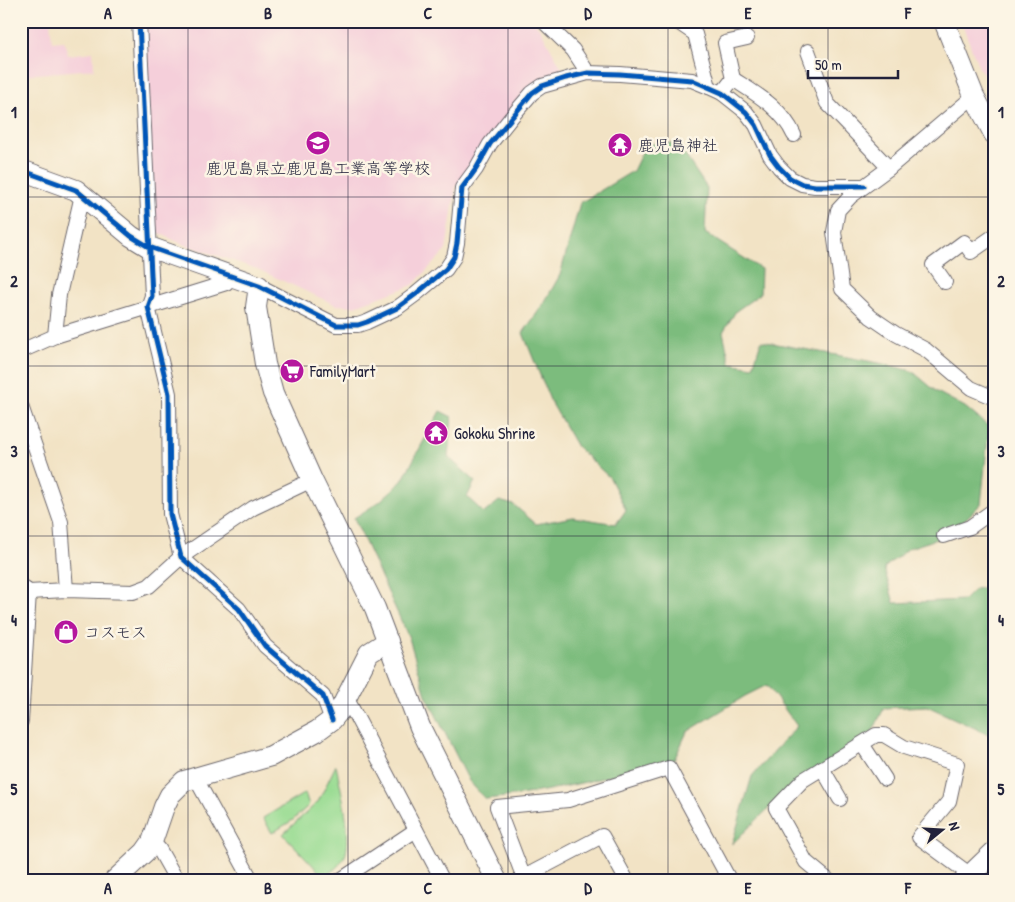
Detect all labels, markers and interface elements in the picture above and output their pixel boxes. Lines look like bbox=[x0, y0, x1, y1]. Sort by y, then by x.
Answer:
text: A bbox=[104, 2, 112, 24]
text: B bbox=[264, 2, 272, 24]
text: C bbox=[424, 2, 433, 24]
text: D bbox=[584, 2, 592, 24]
text: E bbox=[744, 2, 752, 24]
text: F bbox=[904, 2, 912, 24]
scale bar bbox=[808, 48, 898, 80]
text: 50 m bbox=[815, 54, 842, 75]
text: 1 bbox=[11, 101, 17, 123]
text: 1 bbox=[998, 101, 1004, 123]
school or university icon: 鹿児島県立鹿児島工業高等学校 bbox=[305, 130, 331, 156]
temple icon: 鹿児島神社 bbox=[607, 132, 633, 158]
place label: 鹿児島神社 bbox=[638, 134, 718, 156]
place label: 鹿児島県立鹿児島工業高等学校 bbox=[206, 157, 430, 179]
text: 2 bbox=[10, 270, 18, 292]
text: 2 bbox=[997, 270, 1005, 292]
supermarket icon: FamilyMart bbox=[279, 358, 305, 384]
place label: FamilyMart bbox=[309, 360, 376, 382]
temple icon: Gokoku Shrine bbox=[423, 420, 449, 446]
place label: Gokoku Shrine bbox=[454, 422, 536, 444]
text: 3 bbox=[10, 440, 18, 462]
text: 3 bbox=[997, 440, 1005, 462]
text: 4 bbox=[11, 609, 17, 631]
text: 4 bbox=[998, 609, 1004, 631]
shop icon: コスモス bbox=[53, 619, 79, 645]
place label: コスモス bbox=[84, 621, 147, 643]
text: 5 bbox=[11, 778, 18, 800]
text: 5 bbox=[998, 778, 1005, 800]
north arrow bbox=[918, 804, 968, 854]
text: N bbox=[945, 819, 965, 833]
text: A bbox=[104, 877, 112, 899]
text: B bbox=[264, 877, 272, 899]
text: C bbox=[424, 877, 433, 899]
text: D bbox=[584, 877, 592, 899]
text: E bbox=[744, 877, 752, 899]
text: F bbox=[904, 877, 912, 899]

